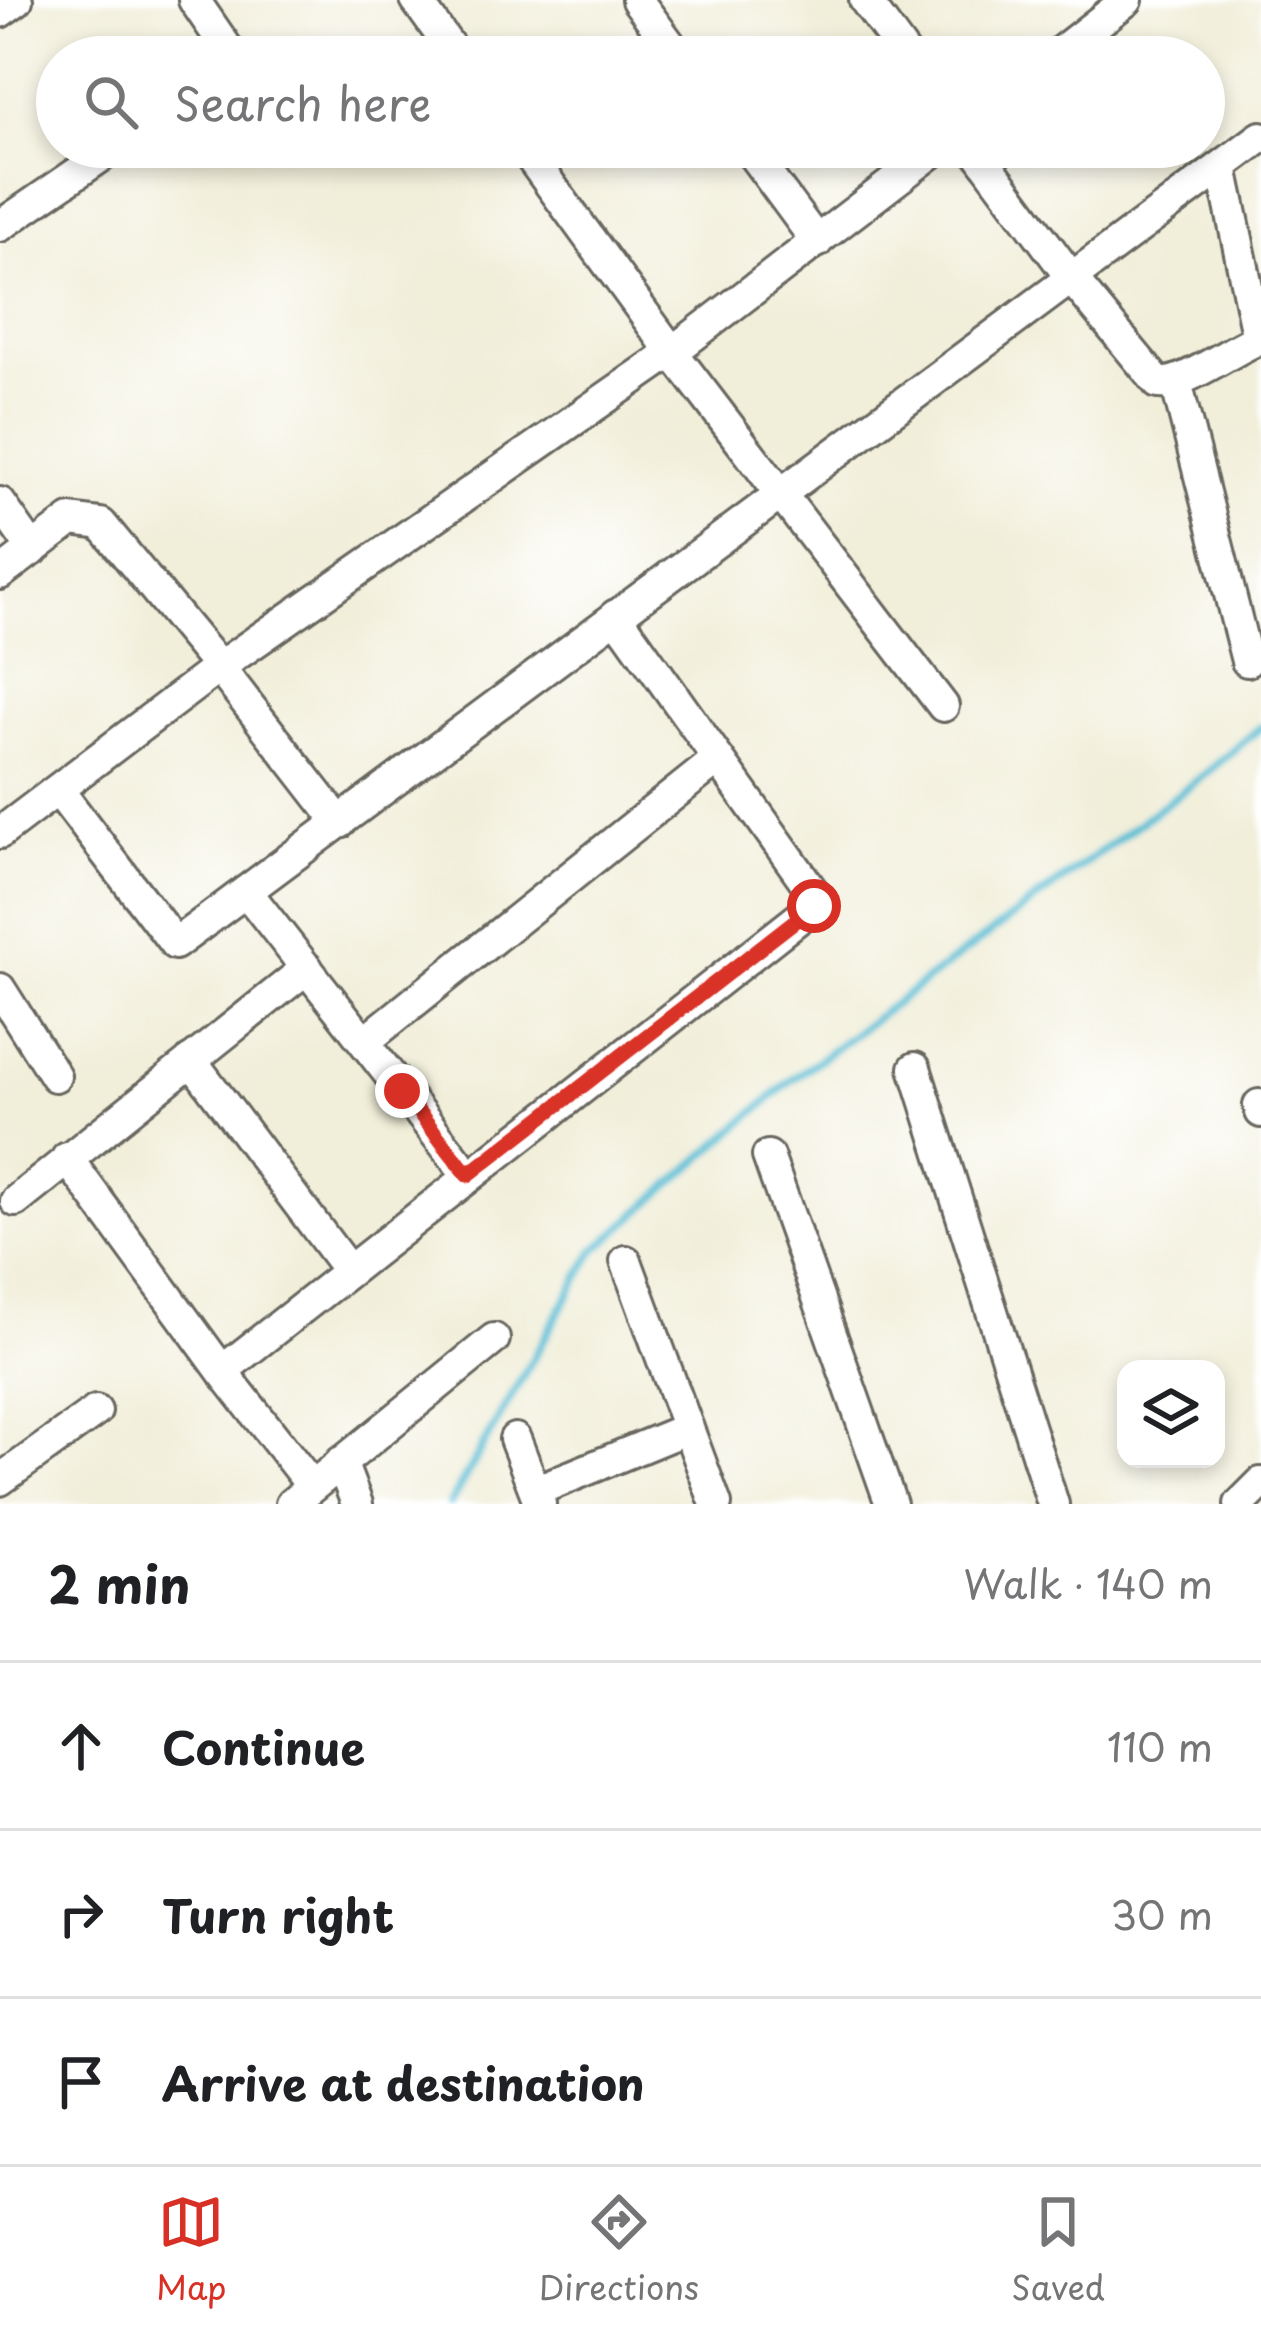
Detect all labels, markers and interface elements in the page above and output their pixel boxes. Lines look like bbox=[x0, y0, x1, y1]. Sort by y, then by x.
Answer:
search box bbox=[36, 36, 1225, 168]
text: Search here bbox=[174, 68, 431, 136]
icon: search bbox=[78, 69, 144, 135]
route start bbox=[787, 879, 841, 933]
route end bbox=[375, 1064, 429, 1118]
map controls bbox=[1117, 1360, 1225, 1468]
button: layers bbox=[1117, 1360, 1225, 1468]
text: 2 min bbox=[48, 1544, 190, 1621]
text: Walk · 140 m bbox=[964, 1553, 1213, 1612]
text: Continue bbox=[162, 1712, 365, 1780]
icon: ahead bbox=[48, 1713, 114, 1779]
text: 110 m bbox=[1107, 1716, 1213, 1775]
text: Turn right bbox=[162, 1880, 394, 1948]
icon: right bbox=[48, 1881, 114, 1947]
text: 30 m bbox=[1110, 1884, 1213, 1943]
text: Arrive at destination bbox=[162, 2048, 645, 2116]
icon: arrive bbox=[48, 2049, 114, 2115]
tab: Map bbox=[156, 2189, 227, 2311]
tab: Directions bbox=[539, 2189, 699, 2311]
tab: Saved bbox=[1011, 2189, 1105, 2311]

